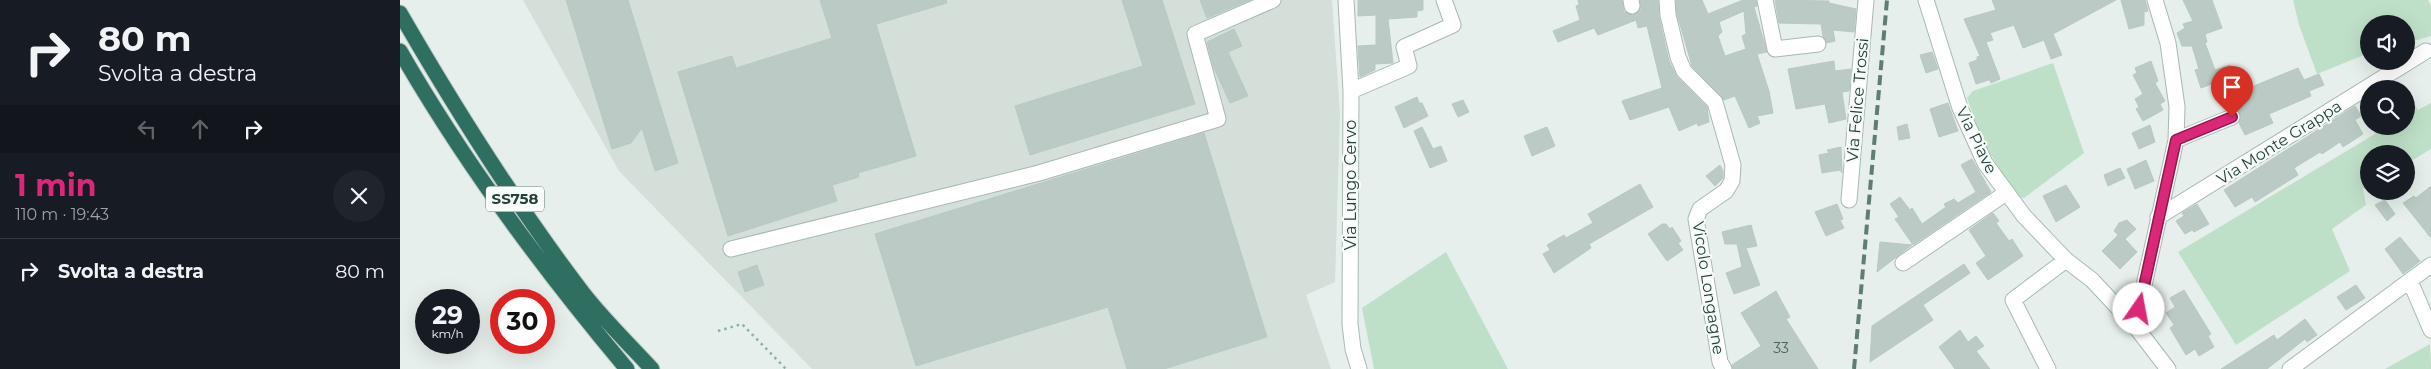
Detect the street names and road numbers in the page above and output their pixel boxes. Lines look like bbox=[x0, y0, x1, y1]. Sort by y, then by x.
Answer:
street label: Via Felice Trossi bbox=[1843, 37, 1872, 163]
street label: Via Monte Grappa bbox=[2213, 96, 2345, 189]
street label: Via Piave bbox=[1952, 104, 2001, 177]
street label: Via Lungo Cervo bbox=[1341, 120, 1360, 250]
road number: SS758 bbox=[486, 186, 544, 212]
street label: Vicolo Longagne bbox=[1689, 220, 1728, 356]

